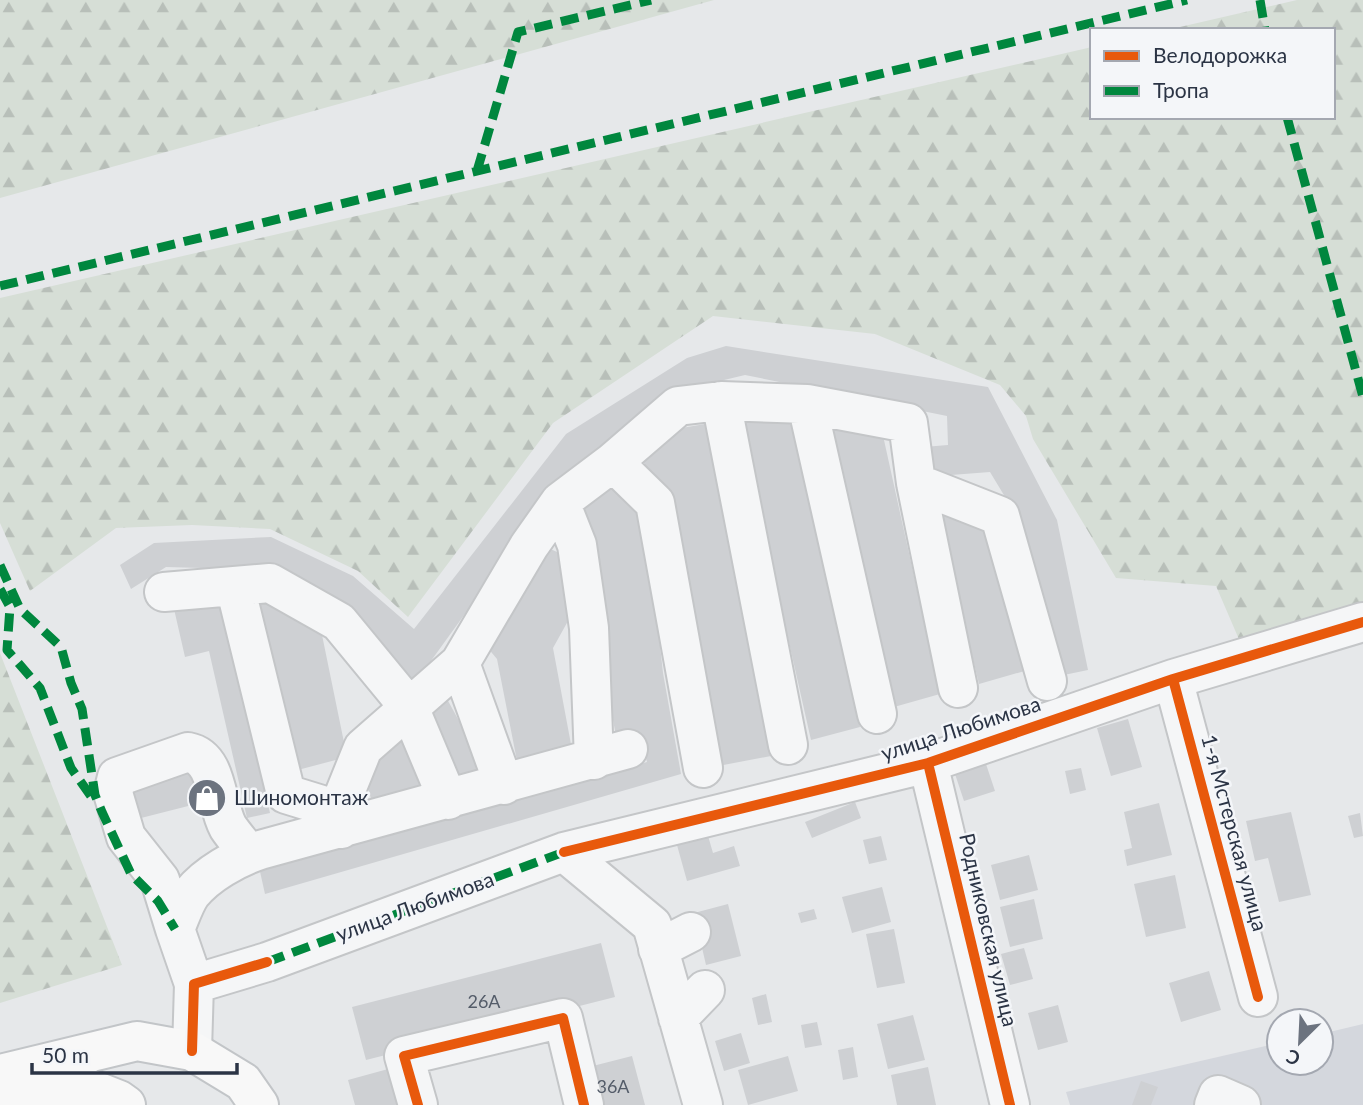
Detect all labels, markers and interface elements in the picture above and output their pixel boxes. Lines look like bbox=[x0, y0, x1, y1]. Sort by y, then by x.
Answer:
legend bbox=[1090, 28, 1335, 119]
text: Велодорожка bbox=[1153, 42, 1287, 67]
text: Тропа bbox=[1153, 77, 1209, 102]
street label: улица Любимова bbox=[878, 690, 1043, 765]
street label: 1-я Мстерская улица bbox=[1197, 732, 1274, 934]
shop icon: Шиномонтаж bbox=[186, 777, 228, 819]
place label: Шиномонтаж bbox=[234, 784, 369, 809]
street label: Родниковская улица bbox=[955, 831, 1024, 1029]
street label: улица Любимова bbox=[332, 865, 497, 946]
house number: 26А bbox=[467, 990, 501, 1012]
north arrow bbox=[1265, 1007, 1335, 1077]
scale bar bbox=[32, 1032, 236, 1076]
text: 50 m bbox=[42, 1042, 89, 1067]
text: С bbox=[1282, 1045, 1303, 1071]
house number: 36А bbox=[596, 1075, 630, 1097]

